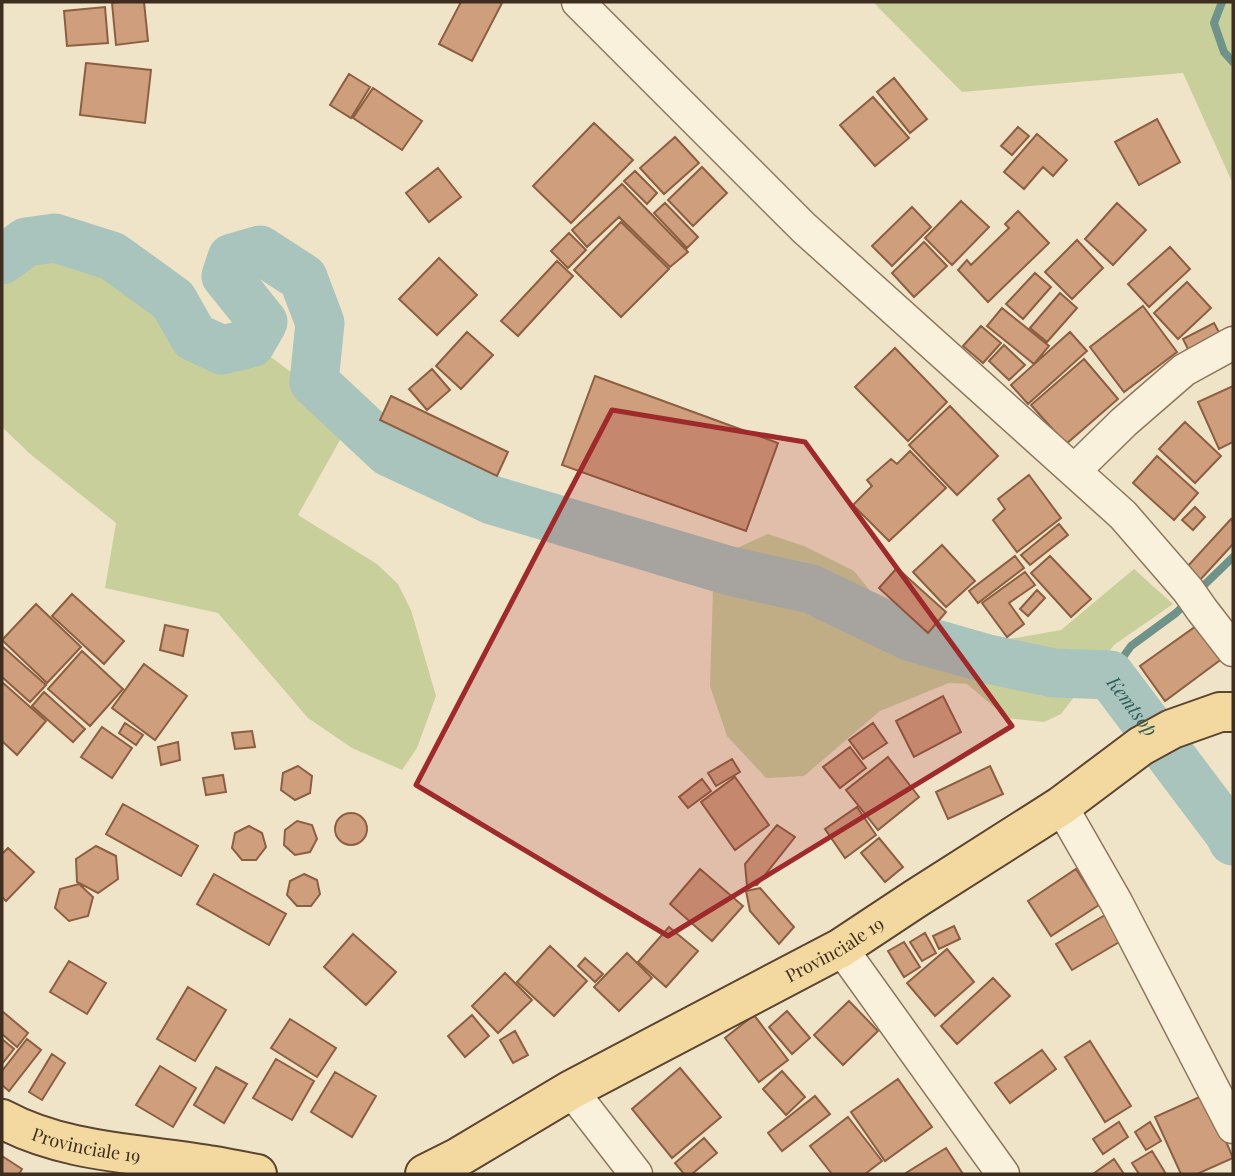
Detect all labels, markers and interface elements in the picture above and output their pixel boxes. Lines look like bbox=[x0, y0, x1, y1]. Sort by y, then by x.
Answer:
water label: Kemtsop bbox=[1101, 669, 1164, 741]
street label: Provinciale 19 bbox=[781, 911, 888, 987]
street label: Provinciale 19 bbox=[29, 1122, 142, 1168]

